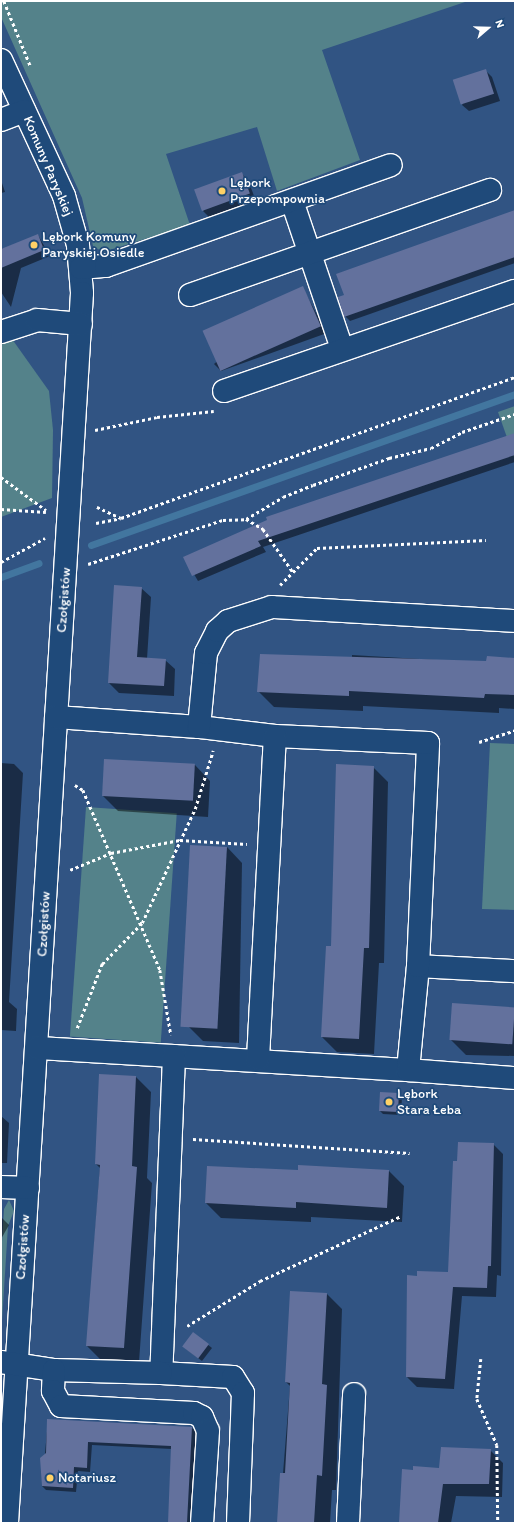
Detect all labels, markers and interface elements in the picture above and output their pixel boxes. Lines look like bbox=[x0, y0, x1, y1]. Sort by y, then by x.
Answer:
north arrow bbox=[468, 8, 508, 48]
text: N bbox=[492, 18, 507, 29]
street label: Komuny Paryskiej bbox=[19, 113, 77, 219]
place label: Lębork Przepompownia bbox=[230, 175, 325, 208]
marker: Lębork Przepompownia bbox=[217, 186, 227, 196]
place label: Lębork Komuny Paryskiej Osiedle bbox=[42, 229, 144, 262]
marker: Lębork Komuny Paryskiej Osiedle bbox=[29, 240, 39, 250]
street label: Czołgistów bbox=[53, 567, 75, 633]
street label: Czołgistów bbox=[34, 891, 54, 957]
place label: Lębork Stara Łeba bbox=[397, 1086, 461, 1118]
marker: Lębork Stara Łeba bbox=[384, 1097, 394, 1107]
street label: Czołgistów bbox=[12, 1214, 34, 1280]
place label: Notariusz bbox=[58, 1470, 116, 1486]
marker: Notariusz bbox=[45, 1473, 55, 1483]

